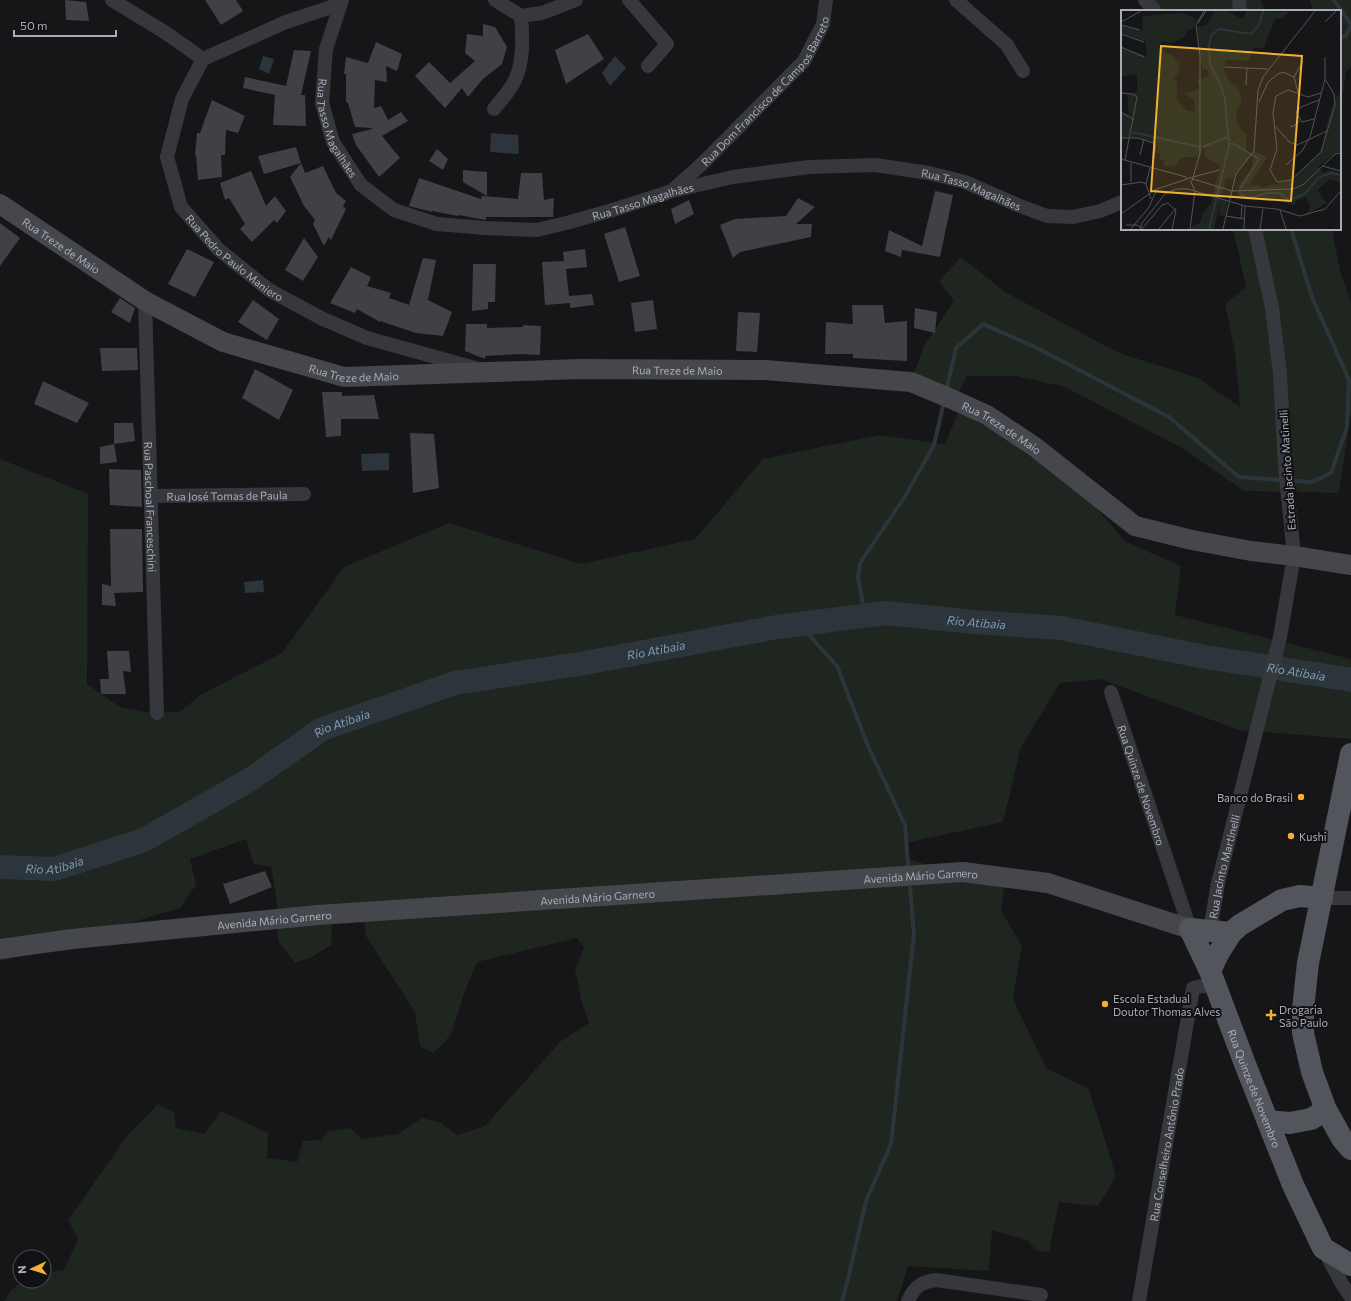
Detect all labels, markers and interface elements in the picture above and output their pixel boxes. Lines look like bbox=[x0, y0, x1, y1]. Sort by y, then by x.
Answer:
inset map bbox=[1121, 10, 1341, 230]
scale bar bbox=[14, 12, 116, 38]
street label: Rua Dom Francisco de Campos Barreto bbox=[698, 15, 830, 168]
text: 50 m bbox=[20, 18, 48, 32]
street label: Rua Tasso Magalhães bbox=[315, 78, 361, 179]
street label: Rua Tasso Magalhães bbox=[921, 165, 1023, 212]
street label: Rua Tasso Magalhães bbox=[590, 180, 695, 222]
street label: Rua Pedro Paulo Maniero bbox=[184, 211, 286, 303]
street label: Rua Treze de Maio bbox=[20, 215, 103, 276]
street label: Rua Treze de Maio bbox=[308, 361, 399, 384]
street label: Rua Treze de Maio bbox=[632, 363, 723, 376]
street label: Rua Treze de Maio bbox=[960, 398, 1045, 456]
street label: Estrada Jacinto Matinelli bbox=[1276, 409, 1299, 531]
street label: Rua Paschoal Franceschini bbox=[143, 441, 159, 573]
street label: Rua José Tomas de Paula bbox=[166, 488, 288, 503]
water label: Rio Atibaia bbox=[946, 612, 1006, 631]
water label: Rio Atibaia bbox=[626, 637, 686, 662]
water label: Rio Atibaia bbox=[1266, 660, 1327, 683]
water label: Rio Atibaia bbox=[310, 706, 371, 740]
street label: Rua Quinze de Novembro bbox=[1116, 723, 1168, 847]
place label: Banco do Brasil bbox=[1217, 791, 1293, 804]
marker: Banco do Brasil bbox=[1296, 792, 1306, 802]
street label: Rua Jacinto Martinelli bbox=[1206, 813, 1242, 920]
place label: Kushi bbox=[1299, 830, 1327, 843]
marker: Kushi bbox=[1286, 831, 1296, 841]
water label: Rio Atibaia bbox=[25, 853, 85, 876]
street label: Avenida Mário Garnero bbox=[863, 865, 979, 885]
street label: Avenida Mário Garnero bbox=[540, 886, 656, 907]
street label: Avenida Mário Garnero bbox=[216, 908, 332, 931]
place label: Escola Estadual Doutor Thomas Alves bbox=[1113, 992, 1220, 1018]
marker: Escola Estadual Doutor Thomas Alves bbox=[1100, 999, 1110, 1009]
place label: Drogaria São Paulo bbox=[1279, 1003, 1328, 1029]
marker: Drogaria São Paulo bbox=[1266, 1010, 1276, 1020]
street label: Rua Quinze de Novembro bbox=[1226, 1027, 1284, 1150]
street label: Rua Conselheiro Antônio Prado bbox=[1146, 1066, 1186, 1222]
north arrow bbox=[12, 1249, 52, 1289]
text: N bbox=[15, 1265, 28, 1274]

